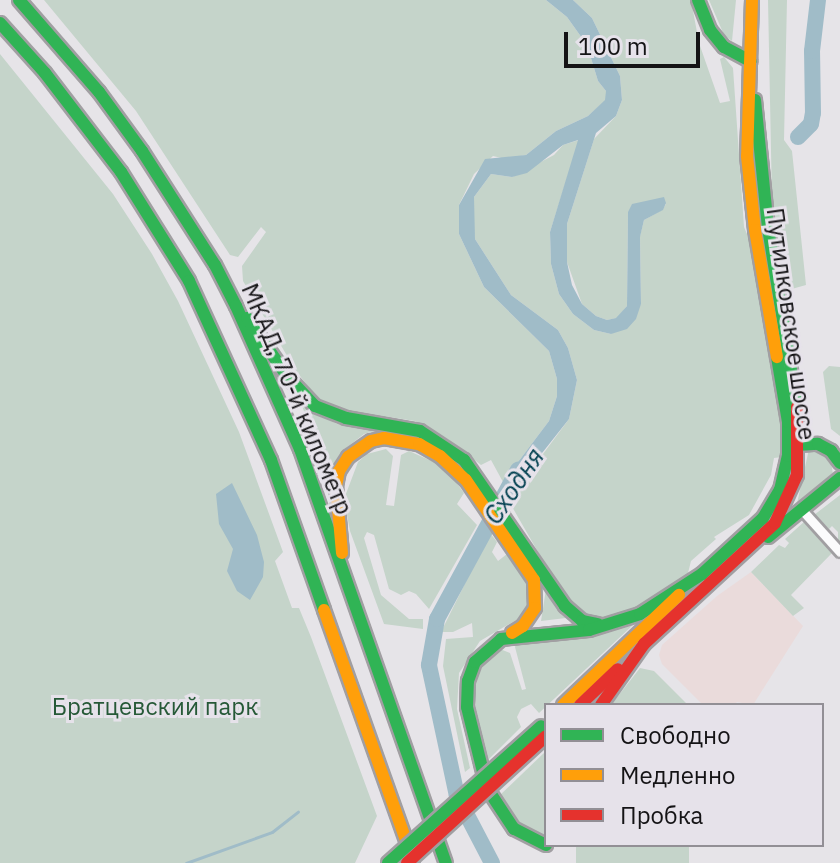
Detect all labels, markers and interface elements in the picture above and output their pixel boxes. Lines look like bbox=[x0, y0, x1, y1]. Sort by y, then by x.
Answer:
scale bar bbox=[568, 16, 704, 66]
text: 100 m bbox=[578, 30, 648, 62]
street label: Путилковское шоссе bbox=[760, 206, 822, 442]
street label: МКАД, 70-й километр bbox=[235, 279, 359, 519]
water label: Сходня bbox=[477, 442, 551, 530]
park label: Братцевский парк bbox=[52, 693, 258, 721]
legend bbox=[544, 703, 824, 847]
text: Свободно bbox=[620, 719, 731, 751]
text: Медленно bbox=[620, 759, 736, 791]
text: Пробка bbox=[620, 799, 703, 831]

